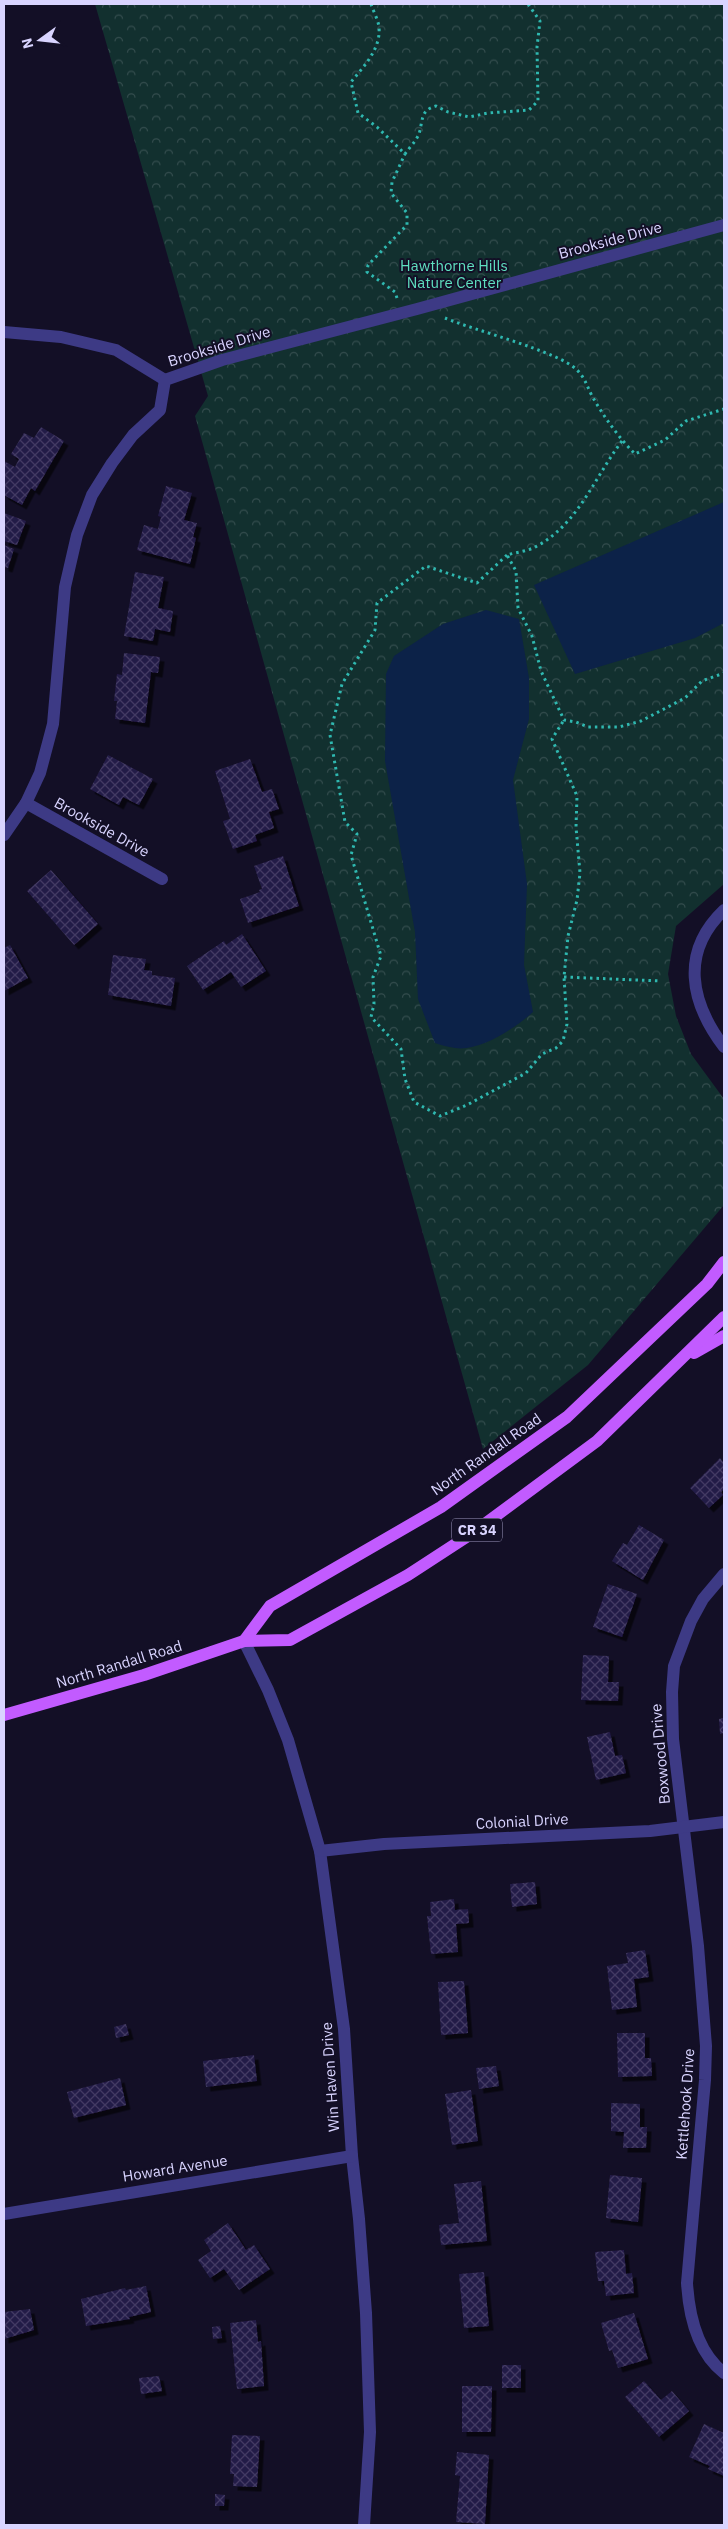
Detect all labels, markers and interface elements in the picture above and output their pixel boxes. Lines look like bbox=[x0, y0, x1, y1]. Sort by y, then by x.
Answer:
north arrow bbox=[15, 15, 65, 65]
text: N bbox=[17, 36, 37, 51]
street label: Brookside Drive bbox=[556, 217, 664, 263]
park label: Hawthorne Hills Nature Center bbox=[400, 256, 508, 292]
street label: Brookside Drive bbox=[165, 321, 273, 371]
street label: Brookside Drive bbox=[51, 793, 153, 861]
street label: North Randall Road bbox=[427, 1409, 545, 1499]
road number: CR 34 bbox=[452, 1518, 502, 1542]
street label: North Randall Road bbox=[54, 1636, 184, 1692]
street label: Boxwood Drive bbox=[646, 1703, 674, 1805]
street label: Colonial Drive bbox=[475, 1809, 569, 1833]
street label: Win Haven Drive bbox=[317, 2021, 343, 2133]
street label: Kettlehook Drive bbox=[672, 2048, 698, 2160]
street label: Howard Avenue bbox=[121, 2150, 229, 2186]

